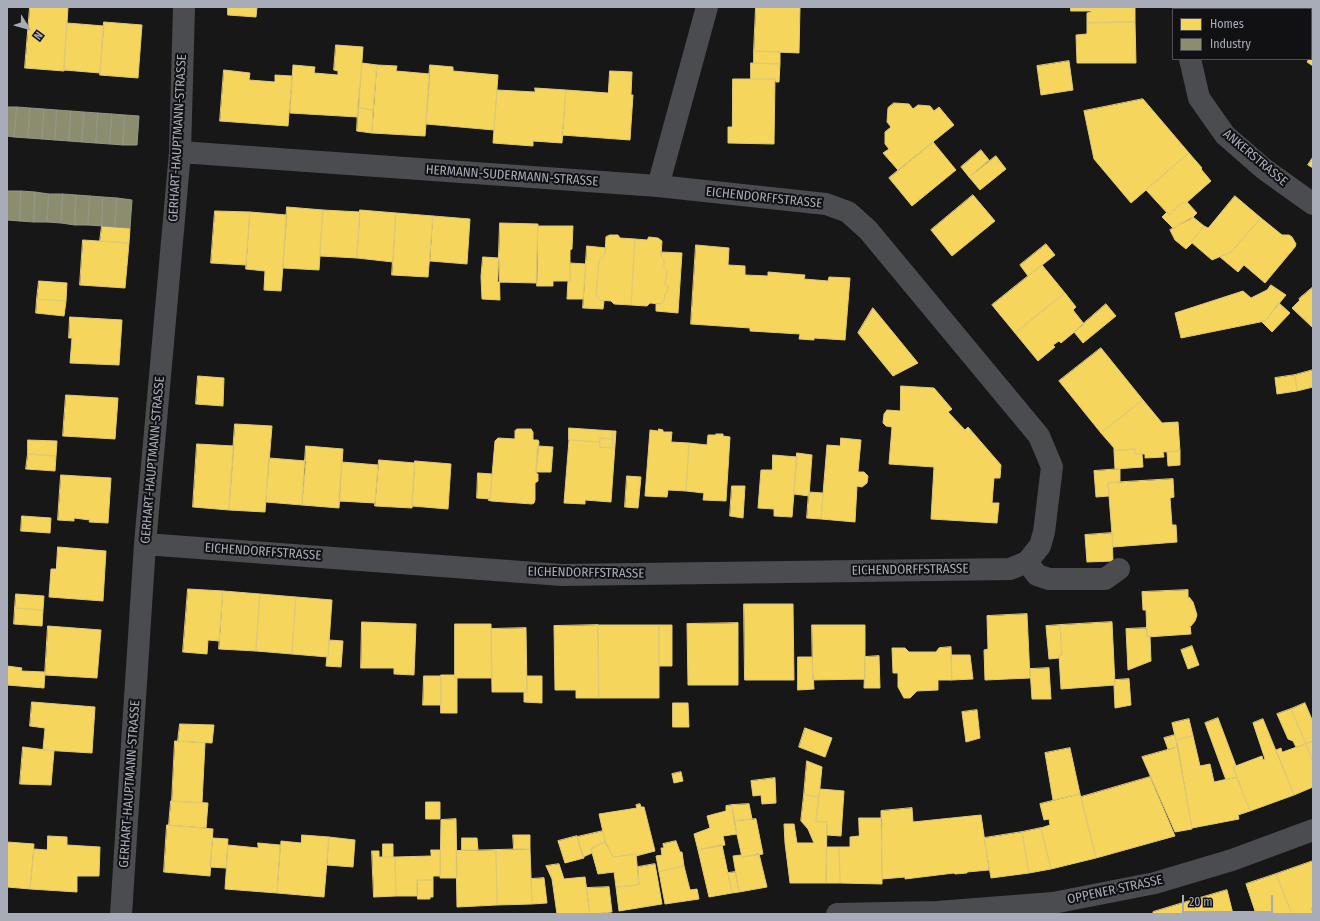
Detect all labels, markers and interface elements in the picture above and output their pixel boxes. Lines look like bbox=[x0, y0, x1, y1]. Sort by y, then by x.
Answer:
north arrow bbox=[8, 8, 48, 48]
legend bbox=[1172, 8, 1312, 60]
text: Homes bbox=[1210, 17, 1244, 31]
text: N bbox=[31, 29, 45, 42]
text: Industry bbox=[1210, 37, 1251, 51]
street label: GERHART-HAUPTMANN-STRASSE bbox=[166, 54, 190, 222]
street label: ANKERSTRASSE bbox=[1219, 126, 1291, 190]
street label: HERMANN-SUDERMANN-STRASSE bbox=[425, 162, 599, 190]
street label: EICHENDORFFSTRASSE bbox=[705, 184, 823, 212]
street label: GERHART-HAUPTMANN-STRASSE bbox=[138, 376, 168, 544]
street label: EICHENDORFFSTRASSE bbox=[204, 540, 322, 564]
street label: EICHENDORFFSTRASSE bbox=[851, 561, 969, 579]
street label: EICHENDORFFSTRASSE bbox=[527, 564, 645, 582]
street label: GERHART-HAUPTMANN-STRASSE bbox=[116, 700, 144, 868]
street label: OPPENER STRASSE bbox=[1066, 872, 1164, 908]
scale bar bbox=[1184, 887, 1275, 913]
text: 20 m bbox=[1189, 895, 1213, 909]

